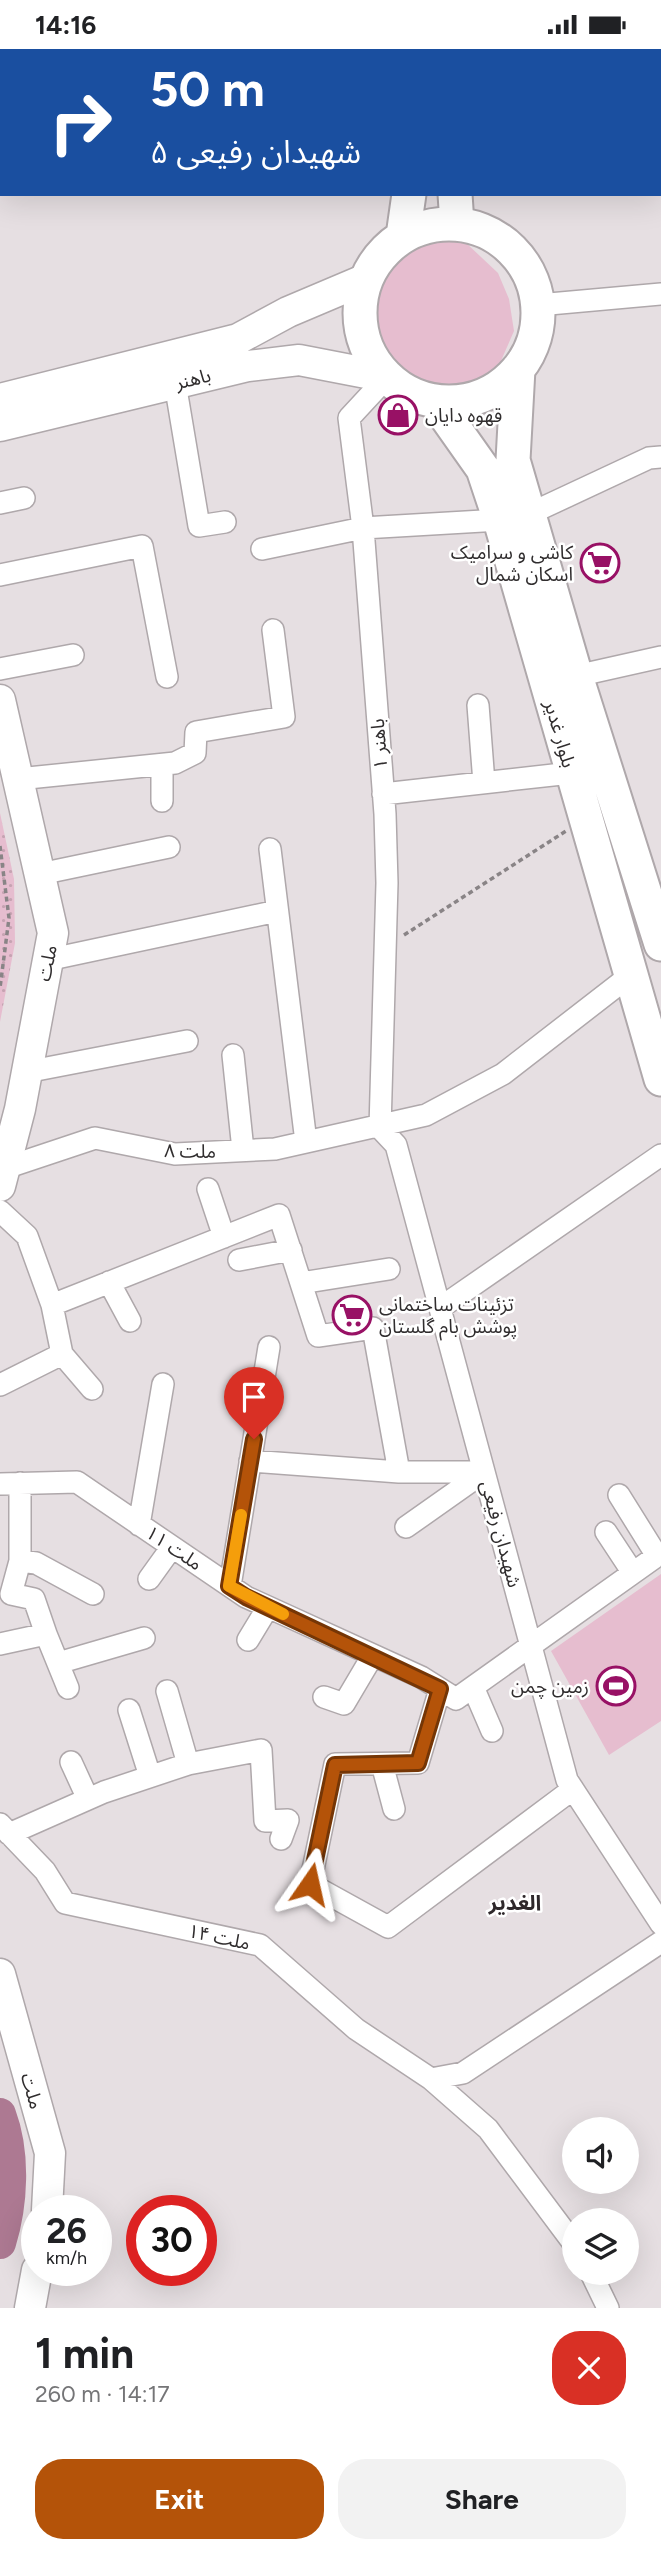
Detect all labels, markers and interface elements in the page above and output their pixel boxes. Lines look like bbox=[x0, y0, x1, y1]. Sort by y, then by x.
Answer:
text: 14:16 bbox=[35, 9, 96, 41]
text: 50 m bbox=[150, 59, 265, 118]
icon: right bbox=[35, 77, 126, 168]
text: ۵ شهیدان رفیعی bbox=[150, 133, 361, 171]
street label: باهنر bbox=[172, 364, 213, 395]
shop icon: قهوه دایان bbox=[377, 394, 419, 436]
place label: قهوه دایان bbox=[425, 404, 502, 427]
place label: کاشی و سرامیک اسکان شمال bbox=[451, 541, 574, 586]
supermarket icon: کاشی و سرامیک اسکان شمال bbox=[579, 542, 621, 584]
street label: بلوار غدیر bbox=[539, 697, 581, 770]
street label: باهنر ۱ bbox=[366, 718, 392, 770]
street label: ملت bbox=[32, 943, 62, 983]
street label: ۸ ملت bbox=[164, 1139, 216, 1163]
place label: تزئینات ساختمانی پوشش بام گلستان bbox=[379, 1293, 517, 1341]
supermarket icon: تزئینات ساختمانی پوشش بام گلستان bbox=[331, 1294, 373, 1336]
pin bbox=[224, 1367, 284, 1439]
icon: arrive bbox=[235, 1378, 273, 1416]
street label: شهیدان رفیعی bbox=[476, 1478, 526, 1590]
street label: ۱۱ ملت bbox=[141, 1521, 207, 1575]
sports icon: زمین چمن bbox=[595, 1665, 637, 1707]
place label: زمین چمن bbox=[511, 1675, 589, 1699]
position arrow bbox=[273, 1847, 347, 1921]
district label: الغدیر bbox=[488, 1890, 541, 1915]
street label: ۱۴ ملت bbox=[186, 1919, 252, 1955]
street label: ملت bbox=[16, 2070, 48, 2112]
map controls bbox=[562, 2117, 639, 2285]
button: sound bbox=[562, 2117, 639, 2194]
speed limit sign: 30 bbox=[126, 2195, 217, 2286]
button: layers bbox=[562, 2208, 639, 2285]
text: 26 bbox=[46, 2210, 87, 2252]
text: km/h bbox=[46, 2247, 87, 2269]
text: 1 min bbox=[35, 2328, 134, 2379]
button: close bbox=[552, 2331, 626, 2405]
text: 260 m · 14:17 bbox=[35, 2380, 170, 2408]
button: Exit bbox=[35, 2459, 324, 2539]
button: Share bbox=[338, 2459, 626, 2539]

